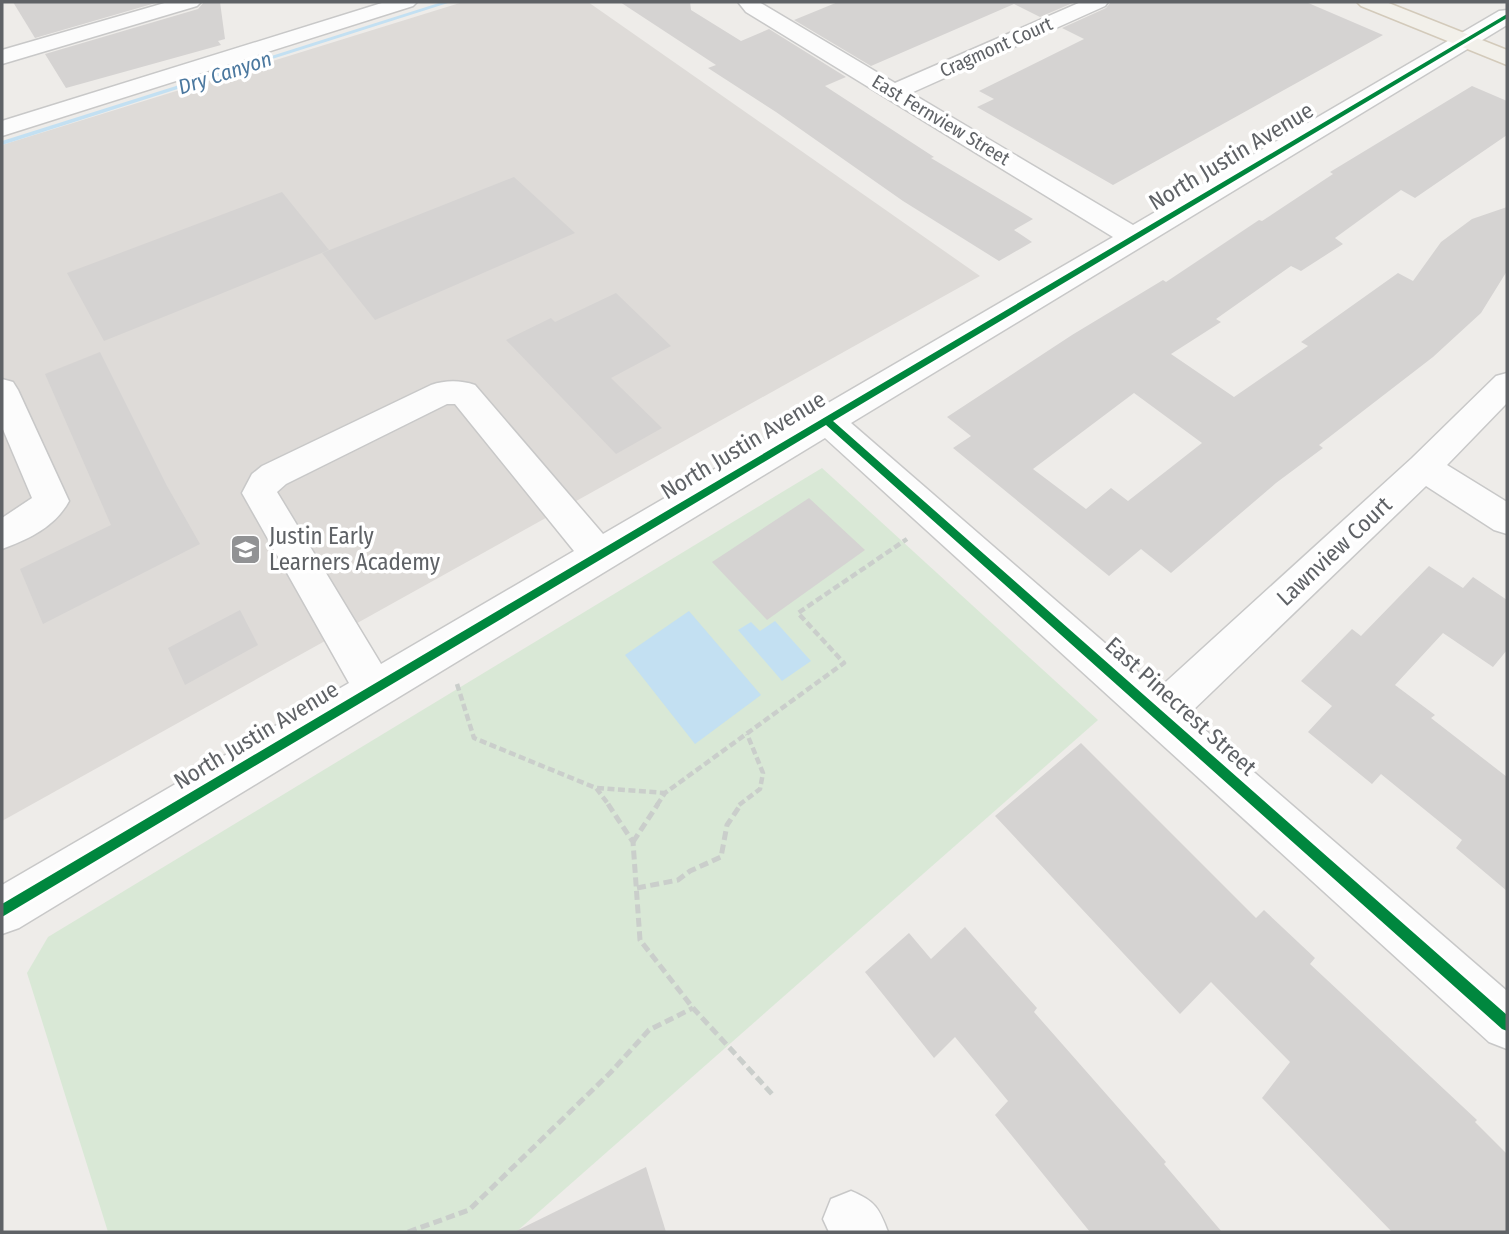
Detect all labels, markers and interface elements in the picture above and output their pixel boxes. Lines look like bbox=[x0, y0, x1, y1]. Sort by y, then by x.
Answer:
street label: Cragmont Court bbox=[936, 12, 1057, 82]
water label: Dry Canyon bbox=[175, 46, 275, 100]
street label: East Fernview Street bbox=[868, 70, 1015, 171]
street label: North Justin Avenue bbox=[1144, 96, 1318, 216]
street label: North Justin Avenue bbox=[656, 385, 830, 505]
street label: Lawnview Court bbox=[1271, 490, 1398, 611]
place label: Justin Early Learners Academy bbox=[269, 522, 441, 576]
school or university icon: Justin Early Learners Academy bbox=[229, 532, 263, 566]
street label: East Pinecrest Street bbox=[1100, 631, 1263, 781]
street label: North Justin Avenue bbox=[169, 675, 343, 795]

